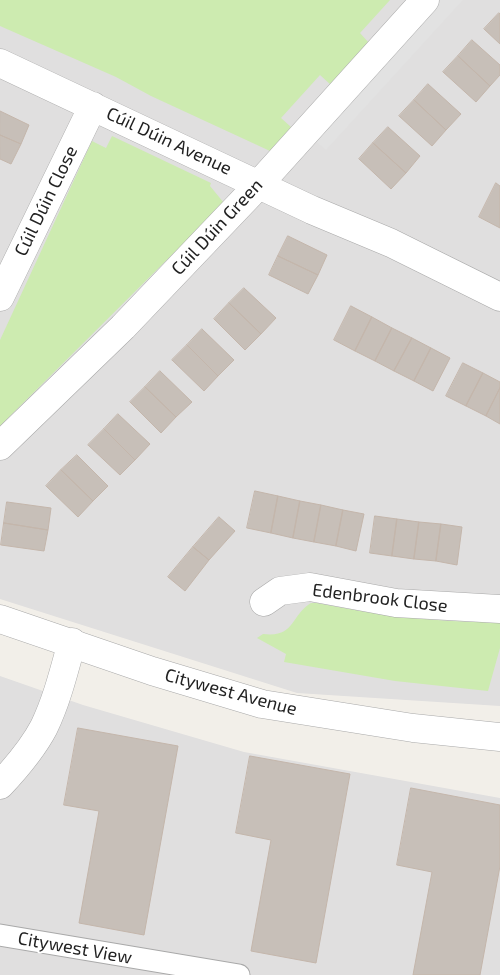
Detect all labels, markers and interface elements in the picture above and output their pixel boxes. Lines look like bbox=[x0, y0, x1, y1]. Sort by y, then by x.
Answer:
street label: Cúil Dúin Avenue bbox=[103, 103, 235, 179]
street label: Cúil Dúin Close bbox=[10, 142, 82, 260]
street label: Cúil Dúin Green bbox=[167, 174, 267, 280]
street label: Edenbrook Close bbox=[311, 579, 449, 617]
street label: Citywest Avenue bbox=[163, 664, 299, 720]
street label: Citywest View bbox=[16, 927, 134, 969]

